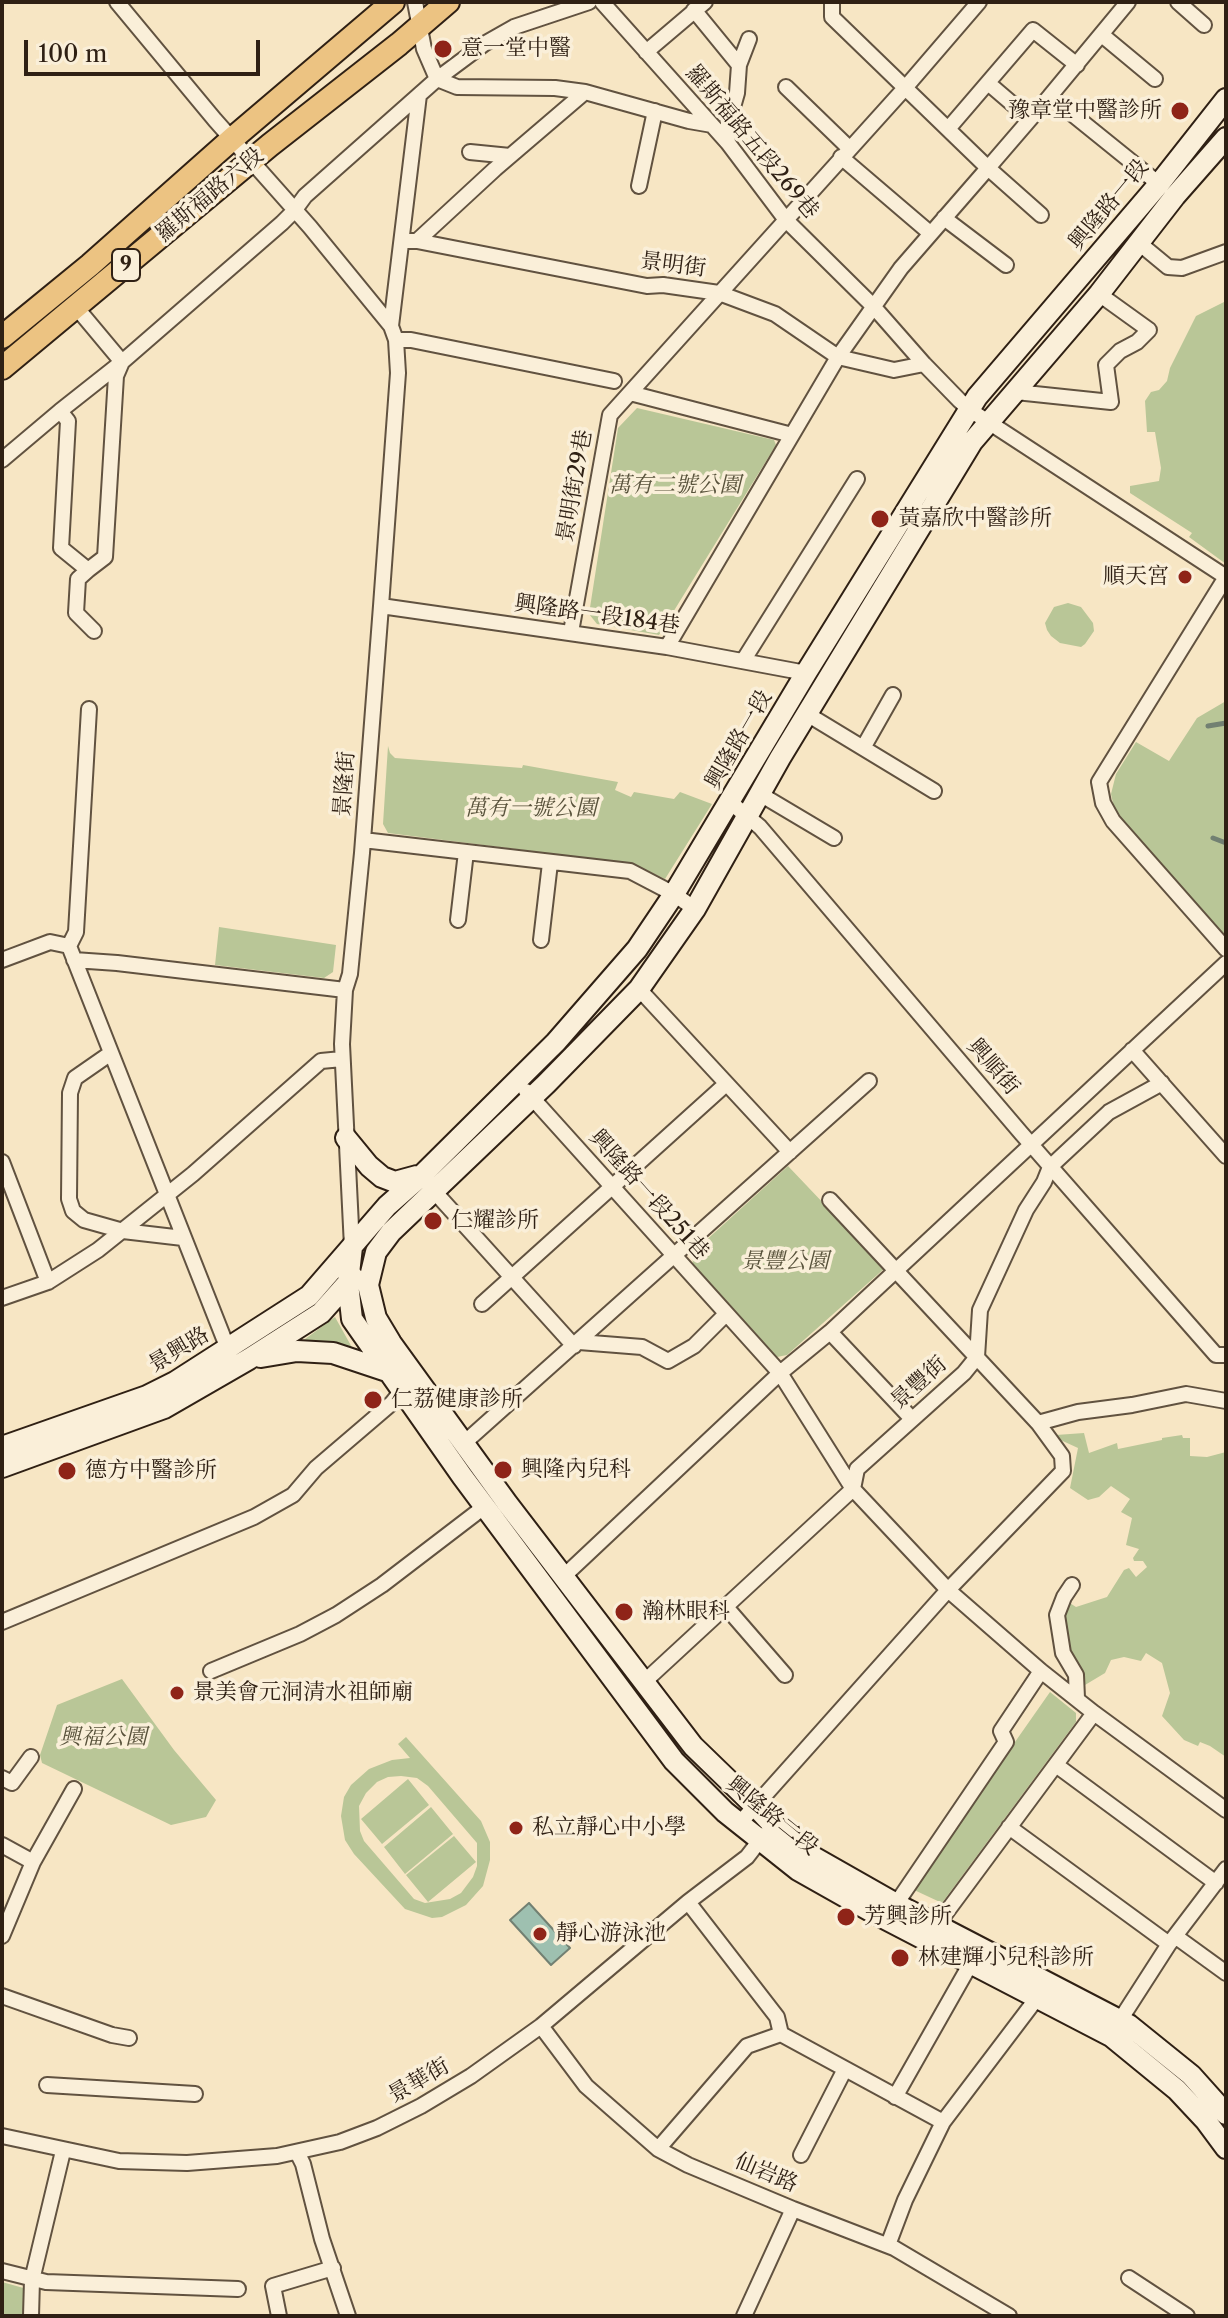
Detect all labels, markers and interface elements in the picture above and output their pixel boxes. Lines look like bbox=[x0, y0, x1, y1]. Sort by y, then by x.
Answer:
scale bar bbox=[28, 24, 264, 74]
place label: 意一堂中醫 bbox=[461, 36, 571, 62]
marker: 意一堂中醫 bbox=[432, 38, 454, 60]
text: 100 m bbox=[38, 39, 107, 68]
street label: 羅斯福路五段269巷 bbox=[680, 60, 824, 224]
place label: 豫章堂中醫診所 bbox=[1008, 98, 1162, 124]
marker: 豫章堂中醫診所 bbox=[1169, 100, 1191, 122]
street label: 羅斯福路六段 bbox=[151, 142, 269, 248]
street label: 興隆路一段 bbox=[1064, 154, 1154, 256]
street label: 景明街 bbox=[639, 248, 707, 282]
road number: 9 bbox=[112, 249, 140, 281]
street label: 景明街29巷 bbox=[552, 428, 598, 544]
park label: 萬有二號公園 bbox=[609, 473, 741, 499]
place label: 黃嘉欣中醫診所 bbox=[898, 506, 1052, 532]
marker: 黃嘉欣中醫診所 bbox=[869, 508, 891, 530]
place label: 順天宮 bbox=[1103, 564, 1169, 590]
marker: 順天宮 bbox=[1176, 568, 1194, 586]
street label: 興隆路一段184巷 bbox=[512, 590, 682, 640]
street label: 興隆路一段 bbox=[700, 686, 778, 794]
street label: 景隆街 bbox=[330, 750, 360, 818]
park label: 萬有一號公園 bbox=[465, 796, 597, 822]
street label: 興順街 bbox=[961, 1033, 1025, 1101]
street label: 興隆路一段251巷 bbox=[584, 1125, 714, 1265]
place label: 仁耀診所 bbox=[451, 1208, 539, 1234]
marker: 仁耀診所 bbox=[422, 1210, 444, 1232]
park label: 景豐公園 bbox=[741, 1249, 829, 1275]
street label: 景興路 bbox=[144, 1322, 214, 1378]
street label: 景豐街 bbox=[886, 1351, 952, 1415]
place label: 仁荔健康診所 bbox=[391, 1387, 523, 1413]
marker: 仁荔健康診所 bbox=[362, 1389, 384, 1411]
place label: 興隆內兒科 bbox=[521, 1457, 631, 1483]
place label: 德方中醫診所 bbox=[85, 1458, 217, 1484]
marker: 興隆內兒科 bbox=[492, 1459, 514, 1481]
marker: 德方中醫診所 bbox=[56, 1460, 78, 1482]
place label: 瀚林眼科 bbox=[642, 1599, 730, 1625]
marker: 瀚林眼科 bbox=[613, 1601, 635, 1623]
place label: 景美會元洞清水祖師廟 bbox=[193, 1680, 413, 1706]
marker: 景美會元洞清水祖師廟 bbox=[168, 1684, 186, 1702]
park label: 興福公園 bbox=[59, 1725, 147, 1751]
street label: 興隆路二段 bbox=[721, 1771, 823, 1861]
place label: 私立靜心中小學 bbox=[532, 1815, 686, 1841]
marker: 私立靜心中小學 bbox=[507, 1819, 525, 1837]
place label: 芳興診所 bbox=[864, 1904, 952, 1930]
marker: 芳興診所 bbox=[835, 1906, 857, 1928]
place label: 靜心游泳池 bbox=[556, 1921, 666, 1947]
marker: 靜心游泳池 bbox=[531, 1925, 549, 1943]
place label: 林建輝小兒科診所 bbox=[918, 1945, 1094, 1971]
marker: 林建輝小兒科診所 bbox=[889, 1947, 911, 1969]
street label: 景華街 bbox=[384, 2053, 454, 2109]
street label: 仙岩路 bbox=[730, 2148, 802, 2198]

